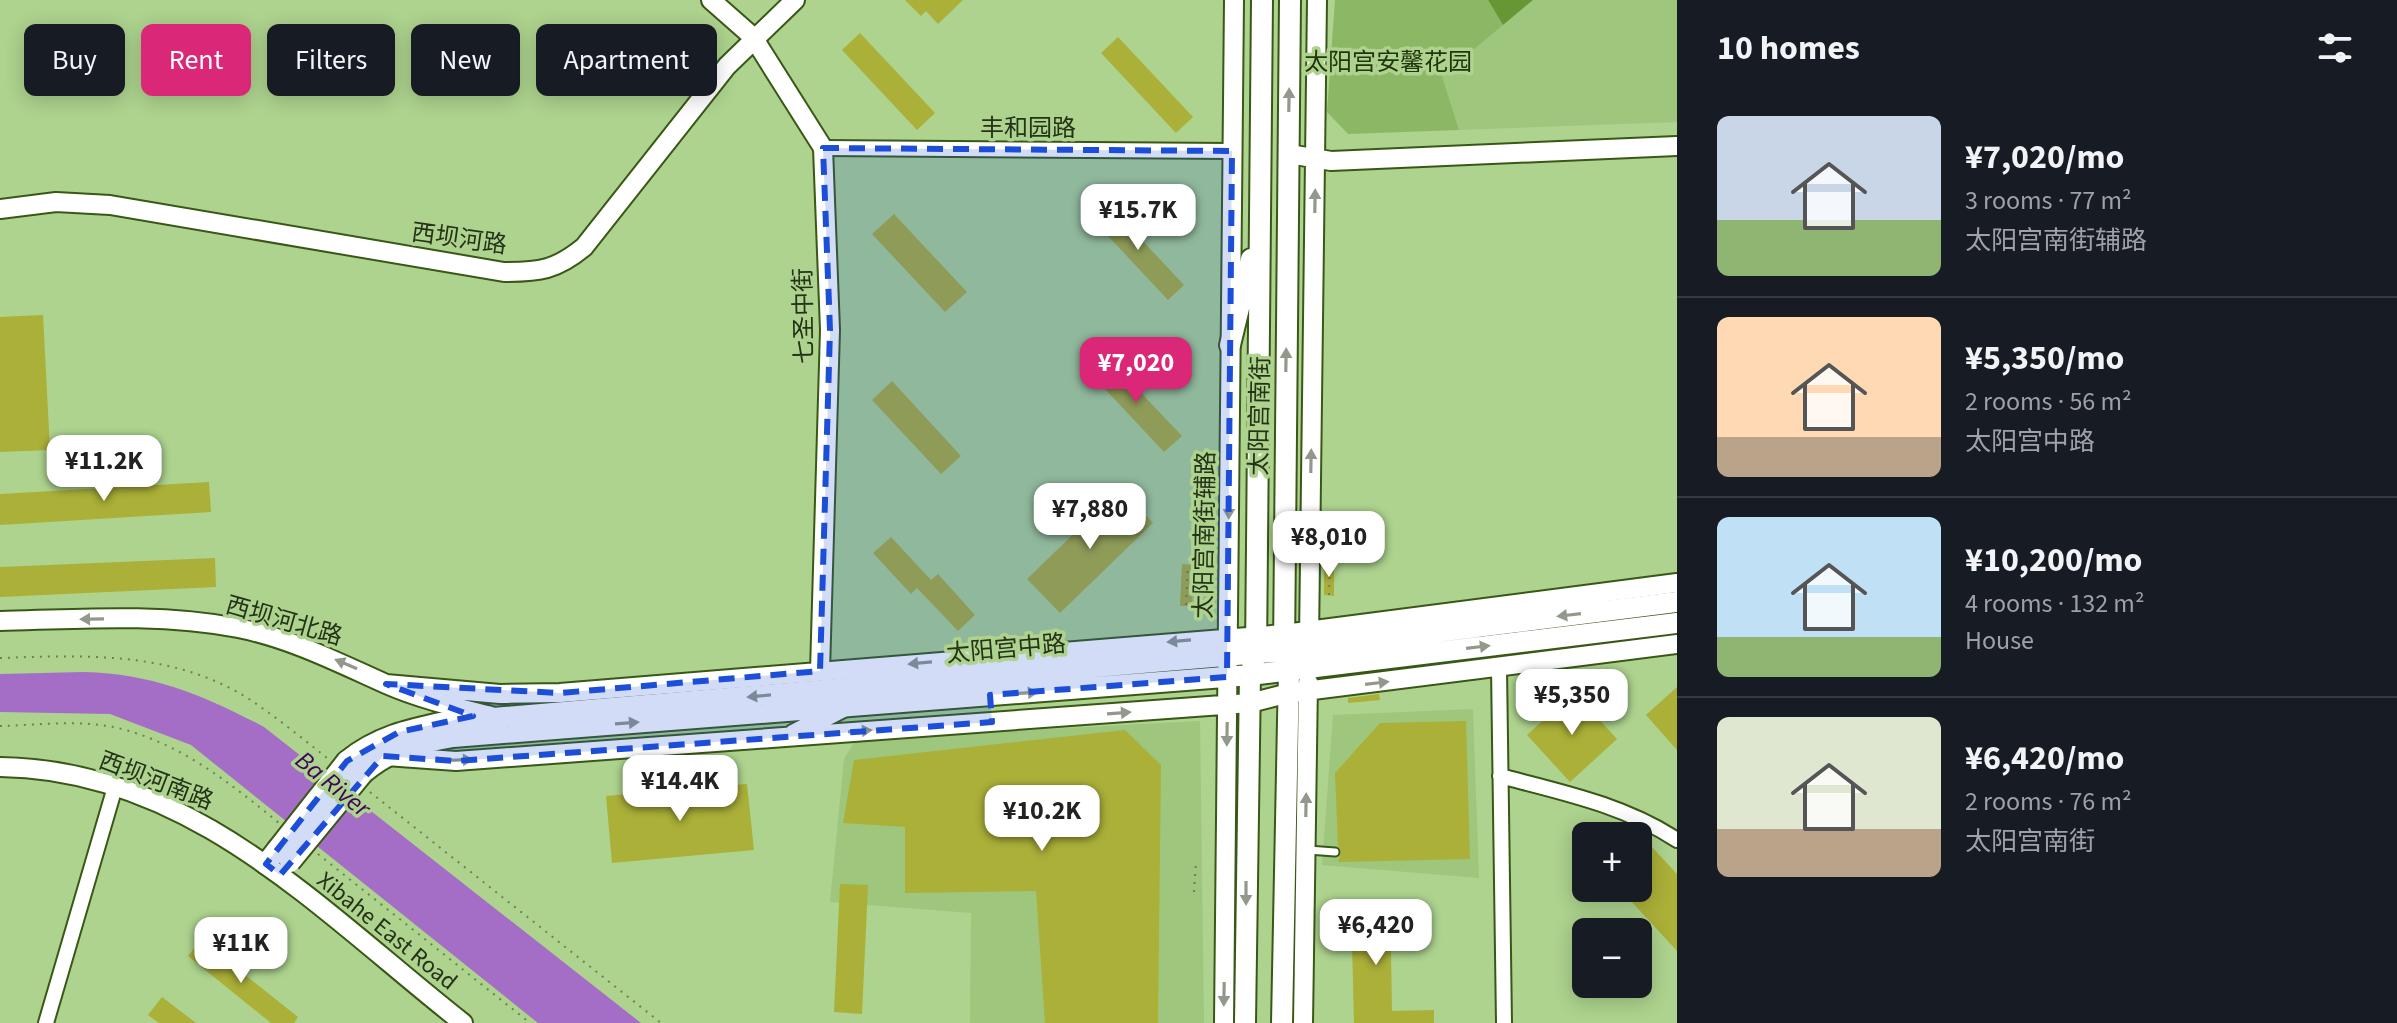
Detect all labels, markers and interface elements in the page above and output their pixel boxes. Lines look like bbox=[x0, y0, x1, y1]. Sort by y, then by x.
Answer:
chip: Buy bbox=[24, 24, 125, 96]
chip: Rent bbox=[141, 24, 251, 96]
chip: Filters bbox=[267, 24, 395, 96]
chip: New bbox=[411, 24, 520, 96]
chip: Apartment bbox=[536, 24, 717, 96]
text: 10 homes bbox=[1717, 24, 1860, 73]
icon: filters bbox=[2313, 26, 2357, 70]
park label: 太阳宫安馨花园 bbox=[1304, 45, 1472, 80]
one-way arrow bbox=[1283, 87, 1295, 112]
street label: 丰和园路 bbox=[980, 111, 1076, 146]
text: ¥7,020/mo bbox=[1965, 133, 2125, 182]
icon: home bbox=[1781, 148, 1877, 244]
text: 3 rooms · 77 m² bbox=[1965, 182, 2132, 219]
pin: ¥15.7K bbox=[1073, 184, 1203, 252]
one-way arrow bbox=[1308, 188, 1321, 213]
text: ¥15.7K bbox=[1099, 191, 1177, 228]
street label: 西坝河路 bbox=[409, 215, 509, 263]
text: 太阳宫南街辅路 bbox=[1965, 222, 2147, 259]
street label: 七圣中街 bbox=[786, 268, 822, 364]
text: ¥5,350/mo bbox=[1965, 334, 2125, 383]
pin: ¥7,020 bbox=[1071, 337, 1201, 405]
text: ¥7,020 bbox=[1098, 344, 1174, 381]
one-way arrow bbox=[1280, 347, 1292, 372]
icon: home bbox=[1781, 349, 1877, 445]
street label: 太阳宫南街 bbox=[1241, 356, 1279, 476]
text: 2 rooms · 56 m² bbox=[1965, 383, 2132, 420]
text: 太阳宫中路 bbox=[1965, 423, 2095, 460]
pin: ¥11.2K bbox=[39, 435, 169, 503]
text: ¥11.2K bbox=[65, 442, 143, 479]
one-way arrow bbox=[1305, 448, 1317, 473]
street label: 太阳宫南街辅路 bbox=[1186, 451, 1224, 619]
pin: ¥7,880 bbox=[1025, 483, 1155, 551]
text: ¥7,880 bbox=[1052, 490, 1128, 527]
one-way arrow bbox=[1223, 495, 1235, 520]
pin: ¥8,010 bbox=[1264, 511, 1394, 579]
text: ¥8,010 bbox=[1291, 518, 1367, 555]
text: ¥10,200/mo bbox=[1965, 536, 2142, 585]
icon: home bbox=[1781, 549, 1877, 645]
text: 4 rooms · 132 m² bbox=[1965, 585, 2144, 622]
street label: 西坝河北路 bbox=[222, 588, 346, 654]
one-way arrow bbox=[1556, 609, 1581, 622]
one-way arrow bbox=[79, 612, 104, 625]
text: House bbox=[1965, 622, 2034, 659]
street label: 太阳宫中路 bbox=[945, 626, 1067, 672]
one-way arrow bbox=[1166, 635, 1191, 648]
one-way arrow bbox=[1465, 640, 1490, 653]
one-way arrow bbox=[907, 656, 932, 669]
one-way arrow bbox=[334, 657, 358, 670]
pin: ¥5,350 bbox=[1507, 669, 1637, 737]
one-way arrow bbox=[1364, 676, 1389, 689]
text: ¥5,350 bbox=[1534, 676, 1610, 713]
one-way arrow bbox=[1014, 686, 1039, 699]
one-way arrow bbox=[746, 690, 771, 703]
one-way arrow bbox=[1107, 706, 1132, 719]
one-way arrow bbox=[615, 717, 640, 730]
one-way arrow bbox=[1220, 722, 1233, 747]
one-way arrow bbox=[847, 724, 872, 737]
text: ¥6,420/mo bbox=[1965, 734, 2125, 783]
water label: Ba River bbox=[287, 742, 379, 827]
street label: 西坝河南路 bbox=[94, 743, 218, 819]
icon: home bbox=[1781, 749, 1877, 845]
one-way arrow bbox=[449, 754, 474, 766]
pin: ¥14.4K bbox=[615, 755, 745, 823]
text: ¥14.4K bbox=[641, 762, 719, 799]
text: 2 rooms · 76 m² bbox=[1965, 783, 2132, 820]
pin: ¥10.2K bbox=[977, 785, 1107, 853]
text: ¥10.2K bbox=[1003, 792, 1081, 829]
one-way arrow bbox=[1300, 792, 1313, 817]
map controls bbox=[1572, 822, 1652, 998]
button: + bbox=[1572, 822, 1652, 902]
text: 太阳宫南街 bbox=[1965, 823, 2095, 860]
street label: Xibahe East Road bbox=[309, 863, 465, 999]
one-way arrow bbox=[1240, 881, 1252, 906]
pin: ¥6,420 bbox=[1311, 899, 1441, 967]
text: ¥6,420 bbox=[1338, 906, 1414, 943]
pin: ¥11K bbox=[194, 917, 288, 985]
button: − bbox=[1572, 918, 1652, 998]
text: ¥11K bbox=[212, 924, 270, 961]
one-way arrow bbox=[1218, 982, 1230, 1007]

